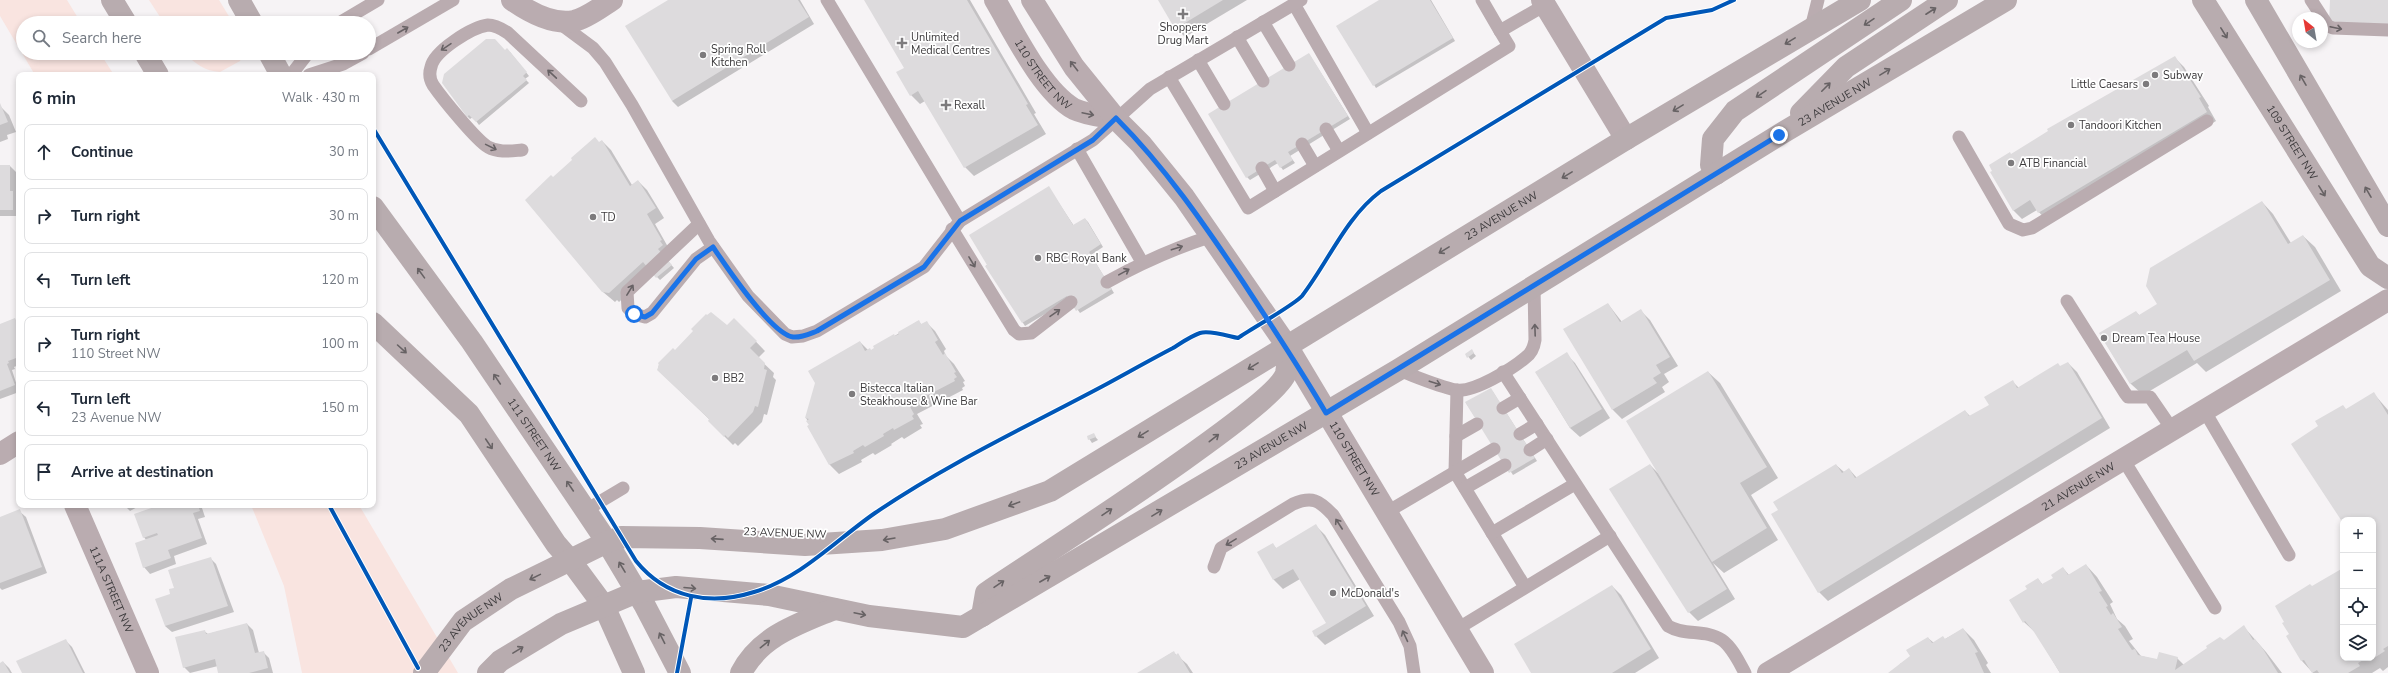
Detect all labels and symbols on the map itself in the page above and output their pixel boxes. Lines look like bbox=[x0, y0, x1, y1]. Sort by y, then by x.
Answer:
one-way arrow bbox=[1925, 7, 1936, 15]
marker: Shoppers Drug Mart bbox=[1178, 9, 1188, 19]
north arrow bbox=[2292, 12, 2328, 48]
one-way arrow bbox=[1864, 18, 1875, 26]
place label: Shoppers Drug Mart bbox=[1158, 20, 1209, 48]
one-way arrow bbox=[2329, 24, 2342, 32]
one-way arrow bbox=[397, 25, 409, 33]
one-way arrow bbox=[2220, 27, 2228, 39]
place label: Unlimited Medical Centres bbox=[911, 30, 990, 58]
street label: 110 STREET NW bbox=[1011, 36, 1075, 113]
marker: Unlimited Medical Centres bbox=[896, 37, 908, 49]
one-way arrow bbox=[1784, 38, 1796, 46]
place label: Spring Roll Kitchen bbox=[711, 42, 767, 70]
one-way arrow bbox=[441, 43, 452, 51]
marker: Spring Roll Kitchen bbox=[698, 50, 708, 60]
one-way arrow bbox=[1069, 61, 1078, 72]
one-way arrow bbox=[1879, 68, 1891, 76]
place label: Subway bbox=[2163, 68, 2203, 83]
one-way arrow bbox=[547, 69, 557, 79]
marker: Subway bbox=[2150, 70, 2160, 80]
street label: 23 AVENUE NW bbox=[1795, 74, 1874, 130]
one-way arrow bbox=[2298, 74, 2306, 86]
place label: Little Caesars bbox=[2071, 77, 2138, 92]
marker: Little Caesars bbox=[2141, 79, 2151, 89]
one-way arrow bbox=[1821, 82, 1831, 92]
one-way arrow bbox=[1756, 90, 1767, 98]
place label: Rexall bbox=[954, 98, 986, 113]
marker: Rexall bbox=[941, 100, 951, 110]
street label: 109 STREET NW bbox=[2263, 102, 2321, 183]
one-way arrow bbox=[1673, 104, 1684, 112]
one-way arrow bbox=[1081, 110, 1094, 118]
place label: Tandoori Kitchen bbox=[2079, 118, 2161, 133]
marker: Tandoori Kitchen bbox=[2066, 120, 2076, 130]
route end bbox=[1770, 126, 1788, 144]
one-way arrow bbox=[485, 144, 497, 151]
place label: ATB Financial bbox=[2019, 156, 2087, 171]
marker: ATB Financial bbox=[2006, 158, 2016, 168]
one-way arrow bbox=[1561, 172, 1573, 180]
one-way arrow bbox=[2319, 185, 2327, 197]
one-way arrow bbox=[2364, 186, 2372, 198]
street label: 23 AVENUE NW bbox=[1462, 187, 1540, 243]
place label: TD bbox=[601, 210, 616, 225]
marker: TD bbox=[588, 212, 598, 222]
one-way arrow bbox=[1170, 244, 1183, 251]
one-way arrow bbox=[1438, 247, 1450, 255]
place label: RBC Royal Bank bbox=[1046, 251, 1127, 266]
marker: RBC Royal Bank bbox=[1033, 253, 1043, 263]
one-way arrow bbox=[969, 256, 977, 268]
one-way arrow bbox=[417, 268, 425, 279]
one-way arrow bbox=[1118, 268, 1130, 275]
one-way arrow bbox=[627, 284, 635, 296]
route start bbox=[625, 305, 643, 323]
one-way arrow bbox=[1049, 309, 1060, 317]
one-way arrow bbox=[1531, 324, 1539, 337]
place label: Dream Tea House bbox=[2112, 331, 2200, 346]
marker: Dream Tea House bbox=[2099, 333, 2109, 343]
one-way arrow bbox=[397, 344, 407, 354]
one-way arrow bbox=[1248, 362, 1259, 370]
place label: BB2 bbox=[723, 371, 744, 386]
one-way arrow bbox=[493, 373, 501, 384]
marker: BB2 bbox=[710, 373, 720, 383]
one-way arrow bbox=[1429, 380, 1442, 387]
place label: Bistecca Italian Steakhouse & Wine Bar bbox=[860, 381, 978, 409]
marker: Bistecca Italian Steakhouse & Wine Bar bbox=[847, 389, 857, 399]
street label: 111 STREET NW bbox=[504, 395, 565, 474]
street label: 23 AVENUE NW bbox=[1231, 417, 1311, 473]
street label: 110 STREET NW bbox=[1326, 418, 1383, 499]
one-way arrow bbox=[1138, 430, 1149, 438]
one-way arrow bbox=[1208, 434, 1219, 442]
one-way arrow bbox=[486, 438, 494, 450]
street label: 21 AVENUE NW bbox=[2039, 459, 2118, 514]
one-way arrow bbox=[566, 481, 574, 492]
one-way arrow bbox=[1008, 501, 1020, 509]
one-way arrow bbox=[1101, 508, 1112, 516]
one-way arrow bbox=[1151, 509, 1163, 517]
one-way arrow bbox=[1335, 519, 1343, 530]
street label: 23 AVENUE NW bbox=[743, 524, 827, 542]
one-way arrow bbox=[883, 535, 896, 543]
one-way arrow bbox=[711, 536, 724, 543]
one-way arrow bbox=[1225, 538, 1237, 546]
street label: 111A STREET NW bbox=[86, 543, 137, 635]
one-way arrow bbox=[618, 561, 626, 573]
one-way arrow bbox=[530, 574, 542, 581]
one-way arrow bbox=[1039, 574, 1051, 582]
one-way arrow bbox=[993, 580, 1004, 588]
one-way arrow bbox=[683, 585, 696, 592]
place label: McDonald's bbox=[1341, 586, 1399, 601]
marker: McDonald's bbox=[1328, 588, 1338, 598]
street label: 23 AVENUE NW bbox=[435, 589, 506, 655]
one-way arrow bbox=[853, 611, 866, 619]
one-way arrow bbox=[1401, 630, 1408, 642]
one-way arrow bbox=[658, 633, 665, 645]
one-way arrow bbox=[760, 640, 771, 648]
one-way arrow bbox=[512, 645, 524, 653]

